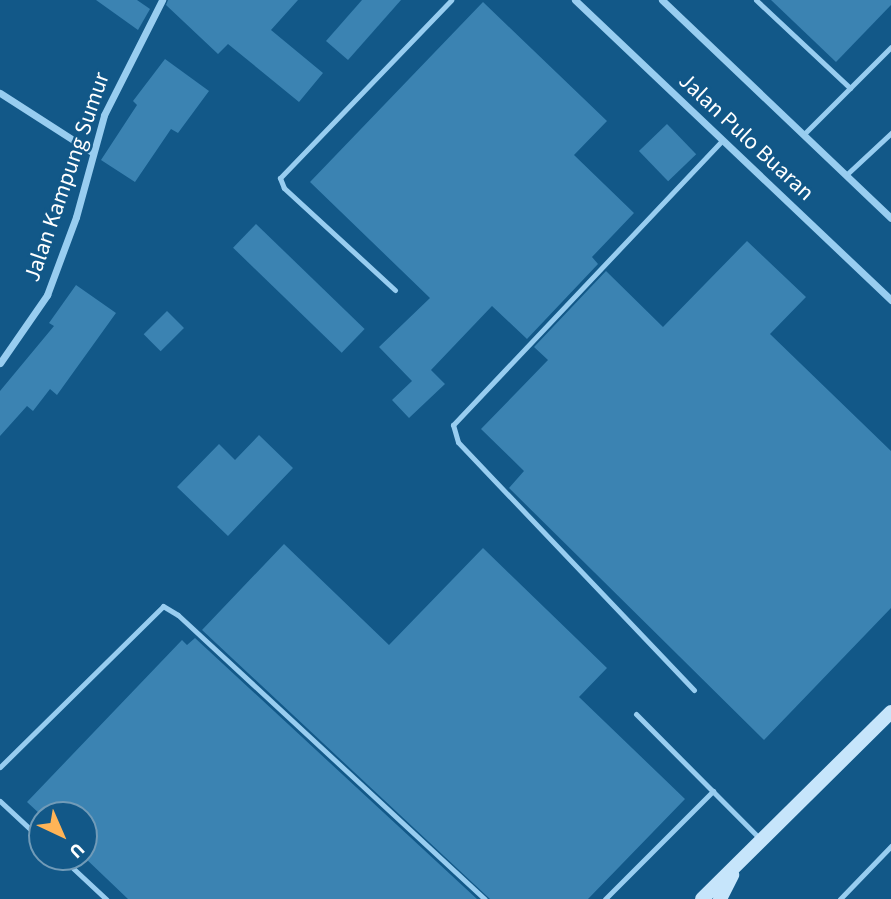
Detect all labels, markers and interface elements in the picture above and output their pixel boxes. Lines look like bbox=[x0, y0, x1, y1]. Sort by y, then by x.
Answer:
street label: Jalan Pulo Buaran bbox=[673, 67, 819, 207]
street label: Jalan Kampung Sumur bbox=[18, 69, 116, 285]
north arrow bbox=[28, 801, 98, 871]
text: U bbox=[63, 836, 90, 864]

